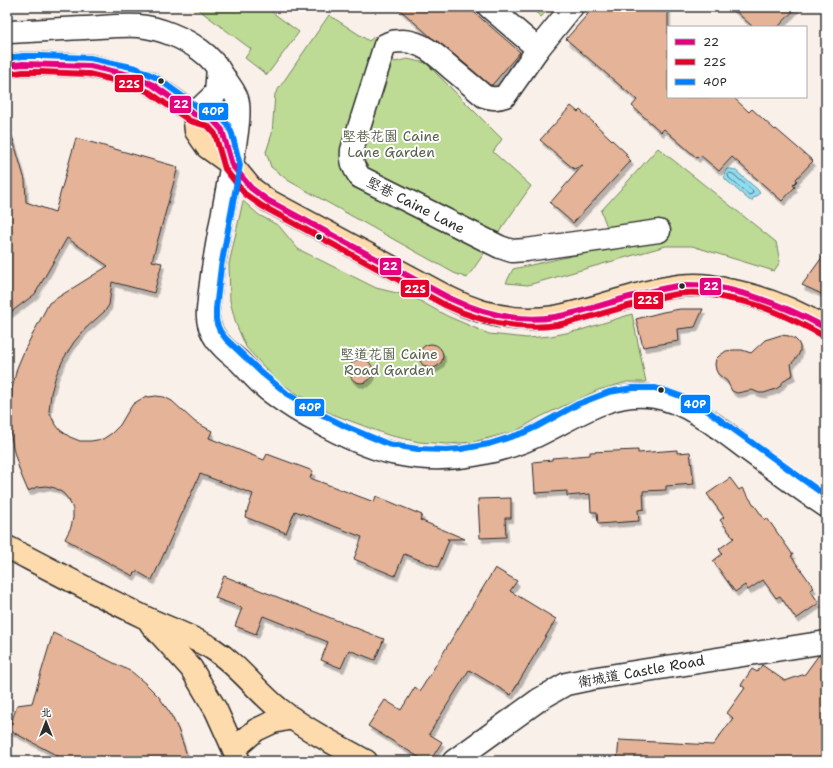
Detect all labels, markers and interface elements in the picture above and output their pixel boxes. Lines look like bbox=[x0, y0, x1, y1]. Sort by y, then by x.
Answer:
legend bbox=[667, 26, 807, 98]
text: 22 bbox=[703, 34, 719, 50]
text: 22S bbox=[703, 54, 726, 70]
line badge: 22S bbox=[114, 74, 144, 93]
text: 40P bbox=[703, 74, 727, 90]
unlabelled marker bbox=[156, 76, 166, 86]
text: 22S bbox=[118, 77, 140, 92]
line badge: 22 bbox=[169, 95, 192, 114]
text: 22 bbox=[173, 97, 189, 112]
line badge: 40P bbox=[198, 102, 229, 121]
text: 40P bbox=[202, 104, 224, 119]
park label: 堅巷花園 Caine Lane Garden bbox=[342, 127, 440, 161]
street label: 堅巷 Caine Lane bbox=[364, 173, 468, 237]
unlabelled marker bbox=[314, 232, 324, 242]
line badge: 22 bbox=[379, 257, 402, 276]
text: 22 bbox=[382, 259, 398, 274]
line badge: 22 bbox=[699, 277, 722, 296]
line badge: 22S bbox=[400, 279, 430, 298]
text: 22 bbox=[703, 279, 719, 294]
unlabelled marker bbox=[677, 281, 687, 291]
text: 22S bbox=[404, 282, 426, 297]
line badge: 22S bbox=[633, 291, 664, 310]
text: 22S bbox=[637, 293, 659, 308]
park label: 堅道花園 Caine Road Garden bbox=[340, 345, 438, 379]
unlabelled marker bbox=[656, 385, 666, 395]
line badge: 40P bbox=[680, 394, 711, 414]
text: 40P bbox=[684, 397, 706, 412]
line badge: 40P bbox=[294, 398, 325, 417]
text: 40P bbox=[299, 400, 321, 415]
street label: 衛城道 Castle Road bbox=[576, 651, 706, 691]
north arrow bbox=[26, 702, 66, 742]
text: 北 bbox=[41, 705, 52, 720]

